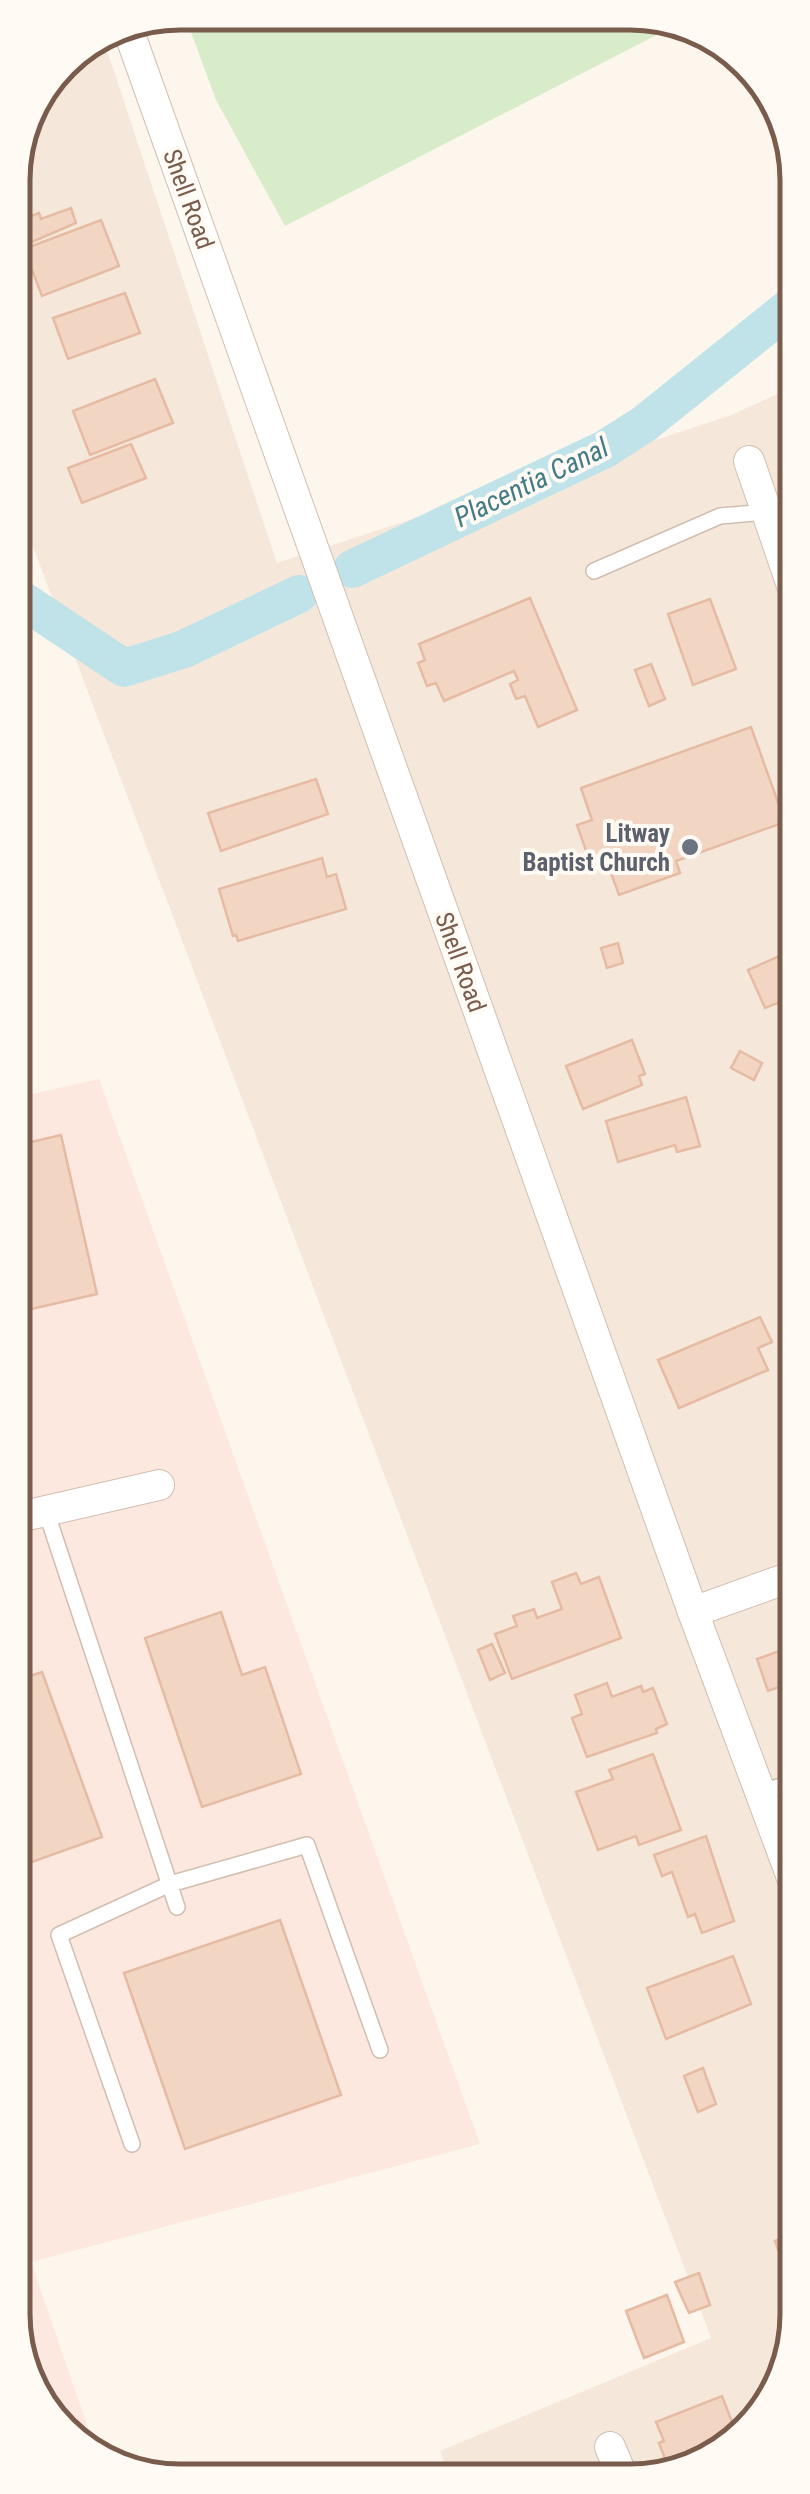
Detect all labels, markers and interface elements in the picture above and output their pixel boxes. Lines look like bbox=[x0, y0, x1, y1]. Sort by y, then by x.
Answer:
street label: Shell Road bbox=[157, 145, 220, 253]
water label: Placentia Canal bbox=[449, 431, 614, 534]
place label: Litway Baptist Church bbox=[522, 819, 670, 877]
marker: Litway Baptist Church bbox=[679, 836, 701, 858]
street label: Shell Road bbox=[429, 908, 492, 1016]

